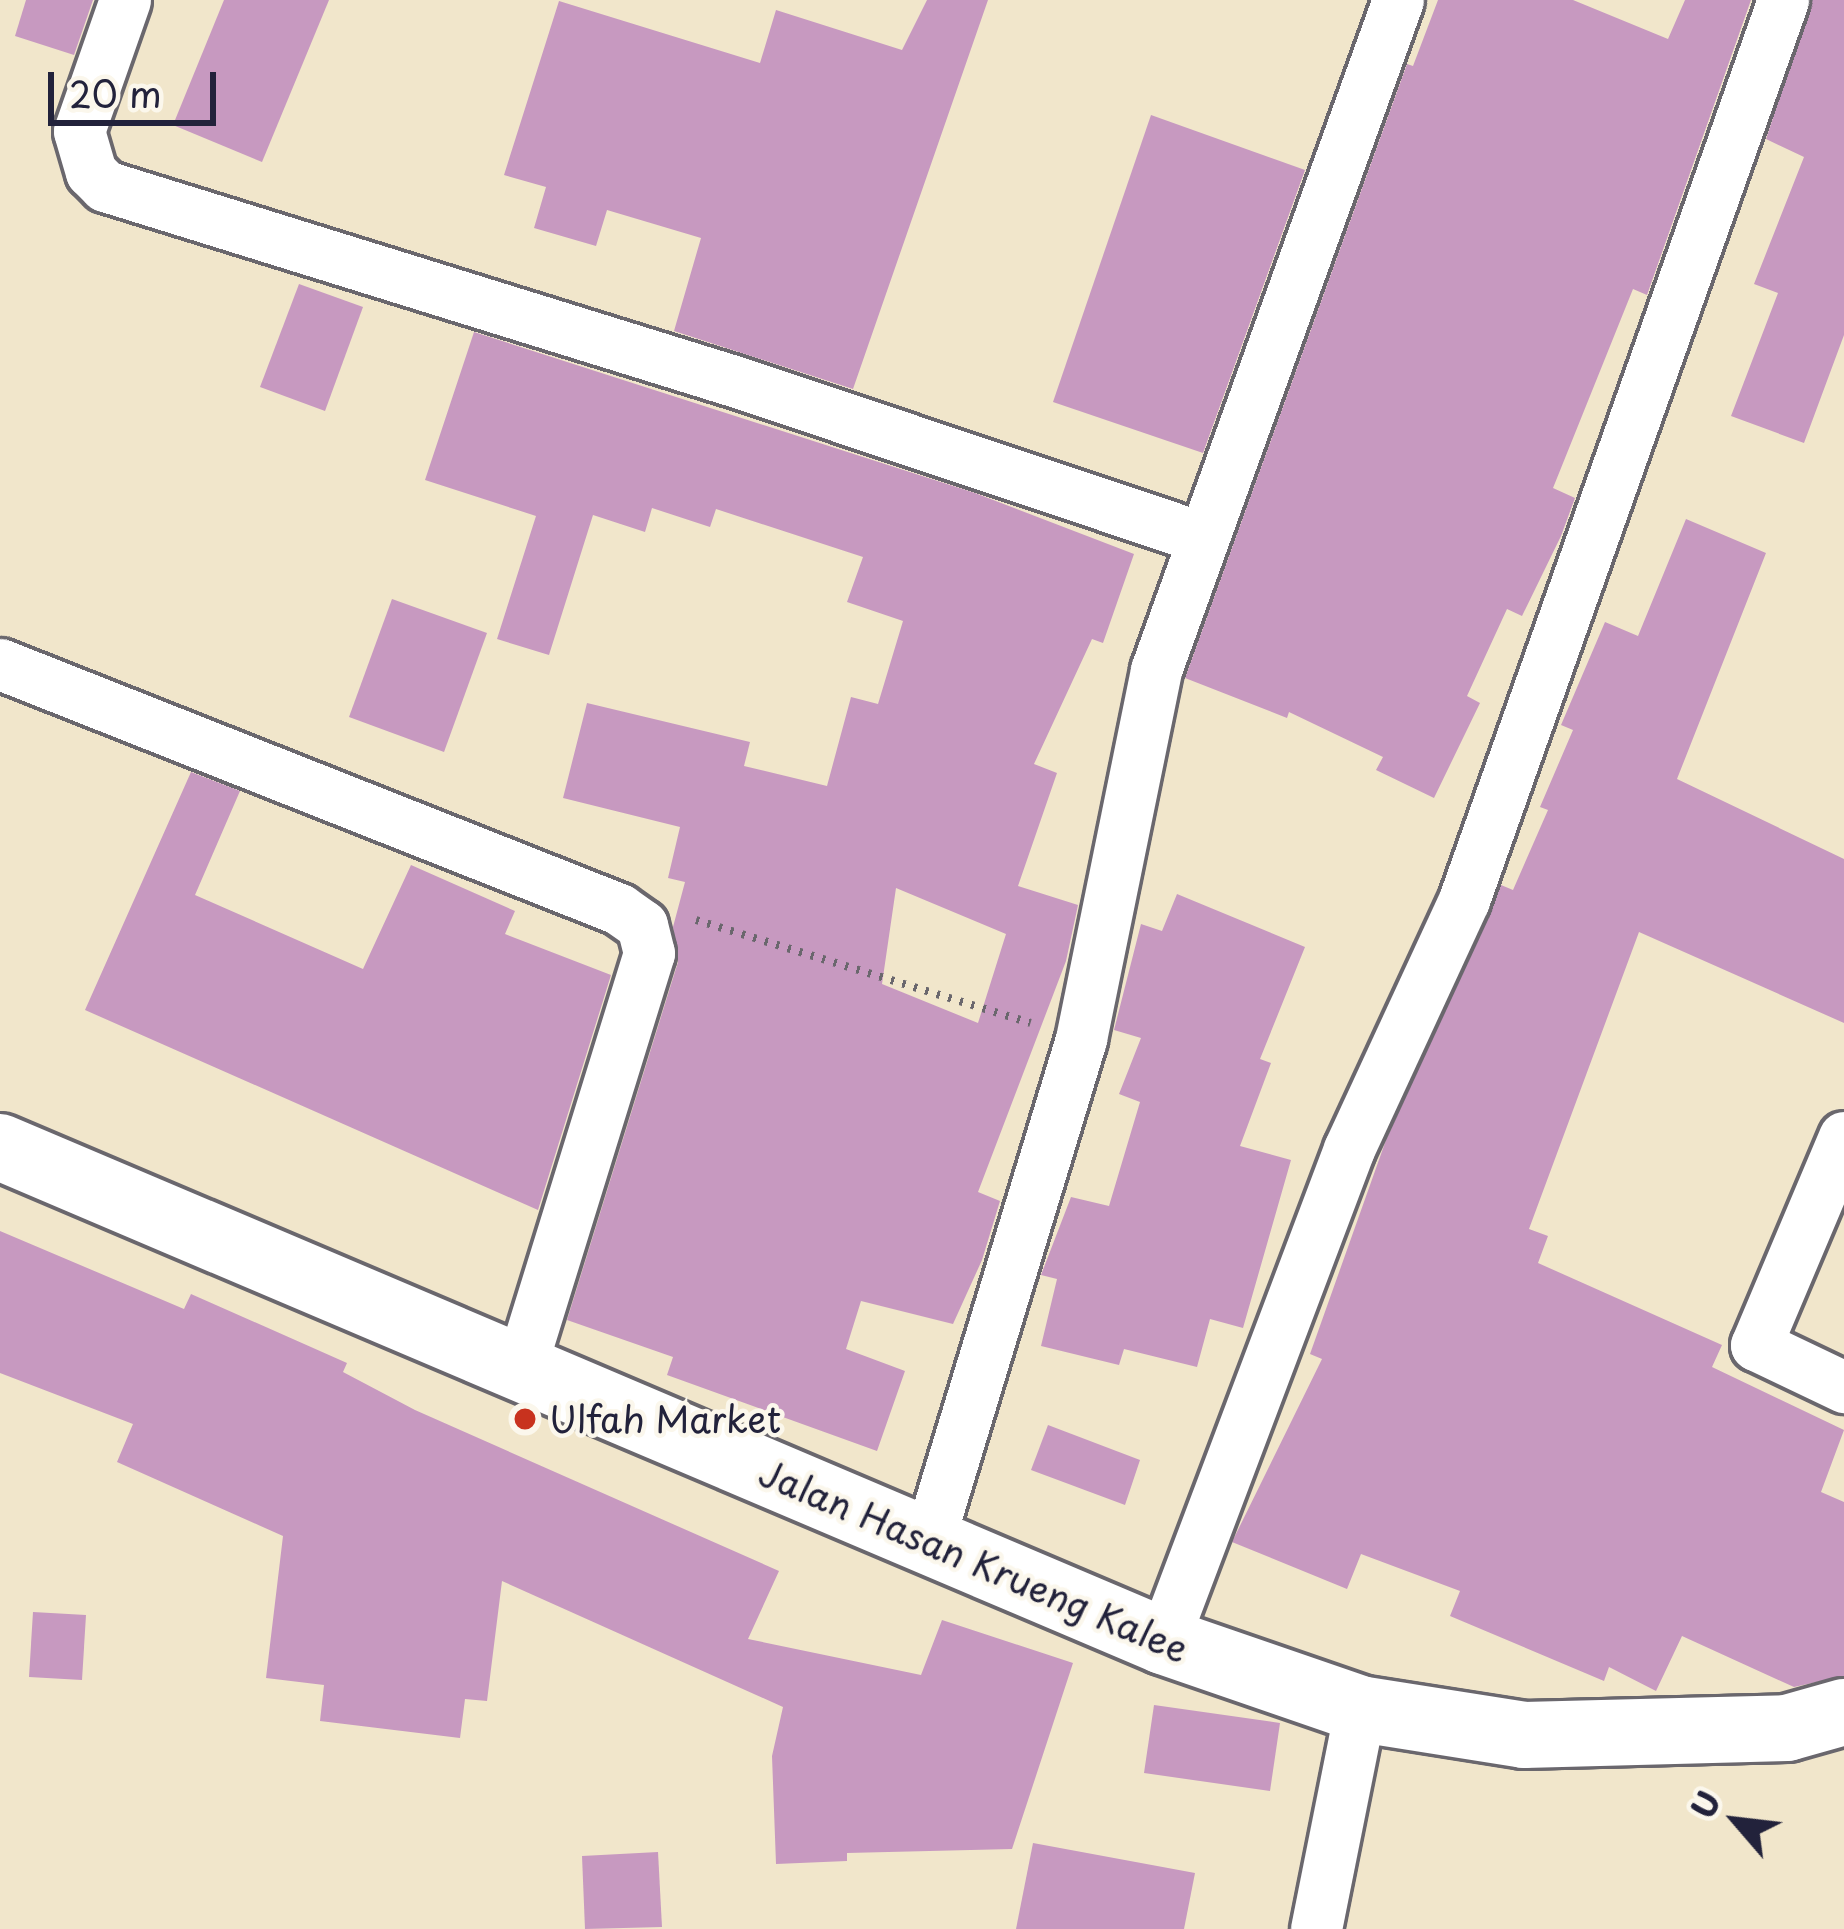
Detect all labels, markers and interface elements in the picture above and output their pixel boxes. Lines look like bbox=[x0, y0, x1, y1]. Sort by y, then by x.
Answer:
scale bar bbox=[54, 48, 222, 122]
text: 20 m bbox=[69, 66, 162, 120]
place label: Ulfah Market bbox=[549, 1397, 782, 1441]
marker: Ulfah Market bbox=[512, 1406, 538, 1432]
street label: Jalan Hasan Krueng Kalee bbox=[754, 1450, 1194, 1670]
north arrow bbox=[1676, 1761, 1796, 1881]
text: U bbox=[1676, 1781, 1732, 1827]

